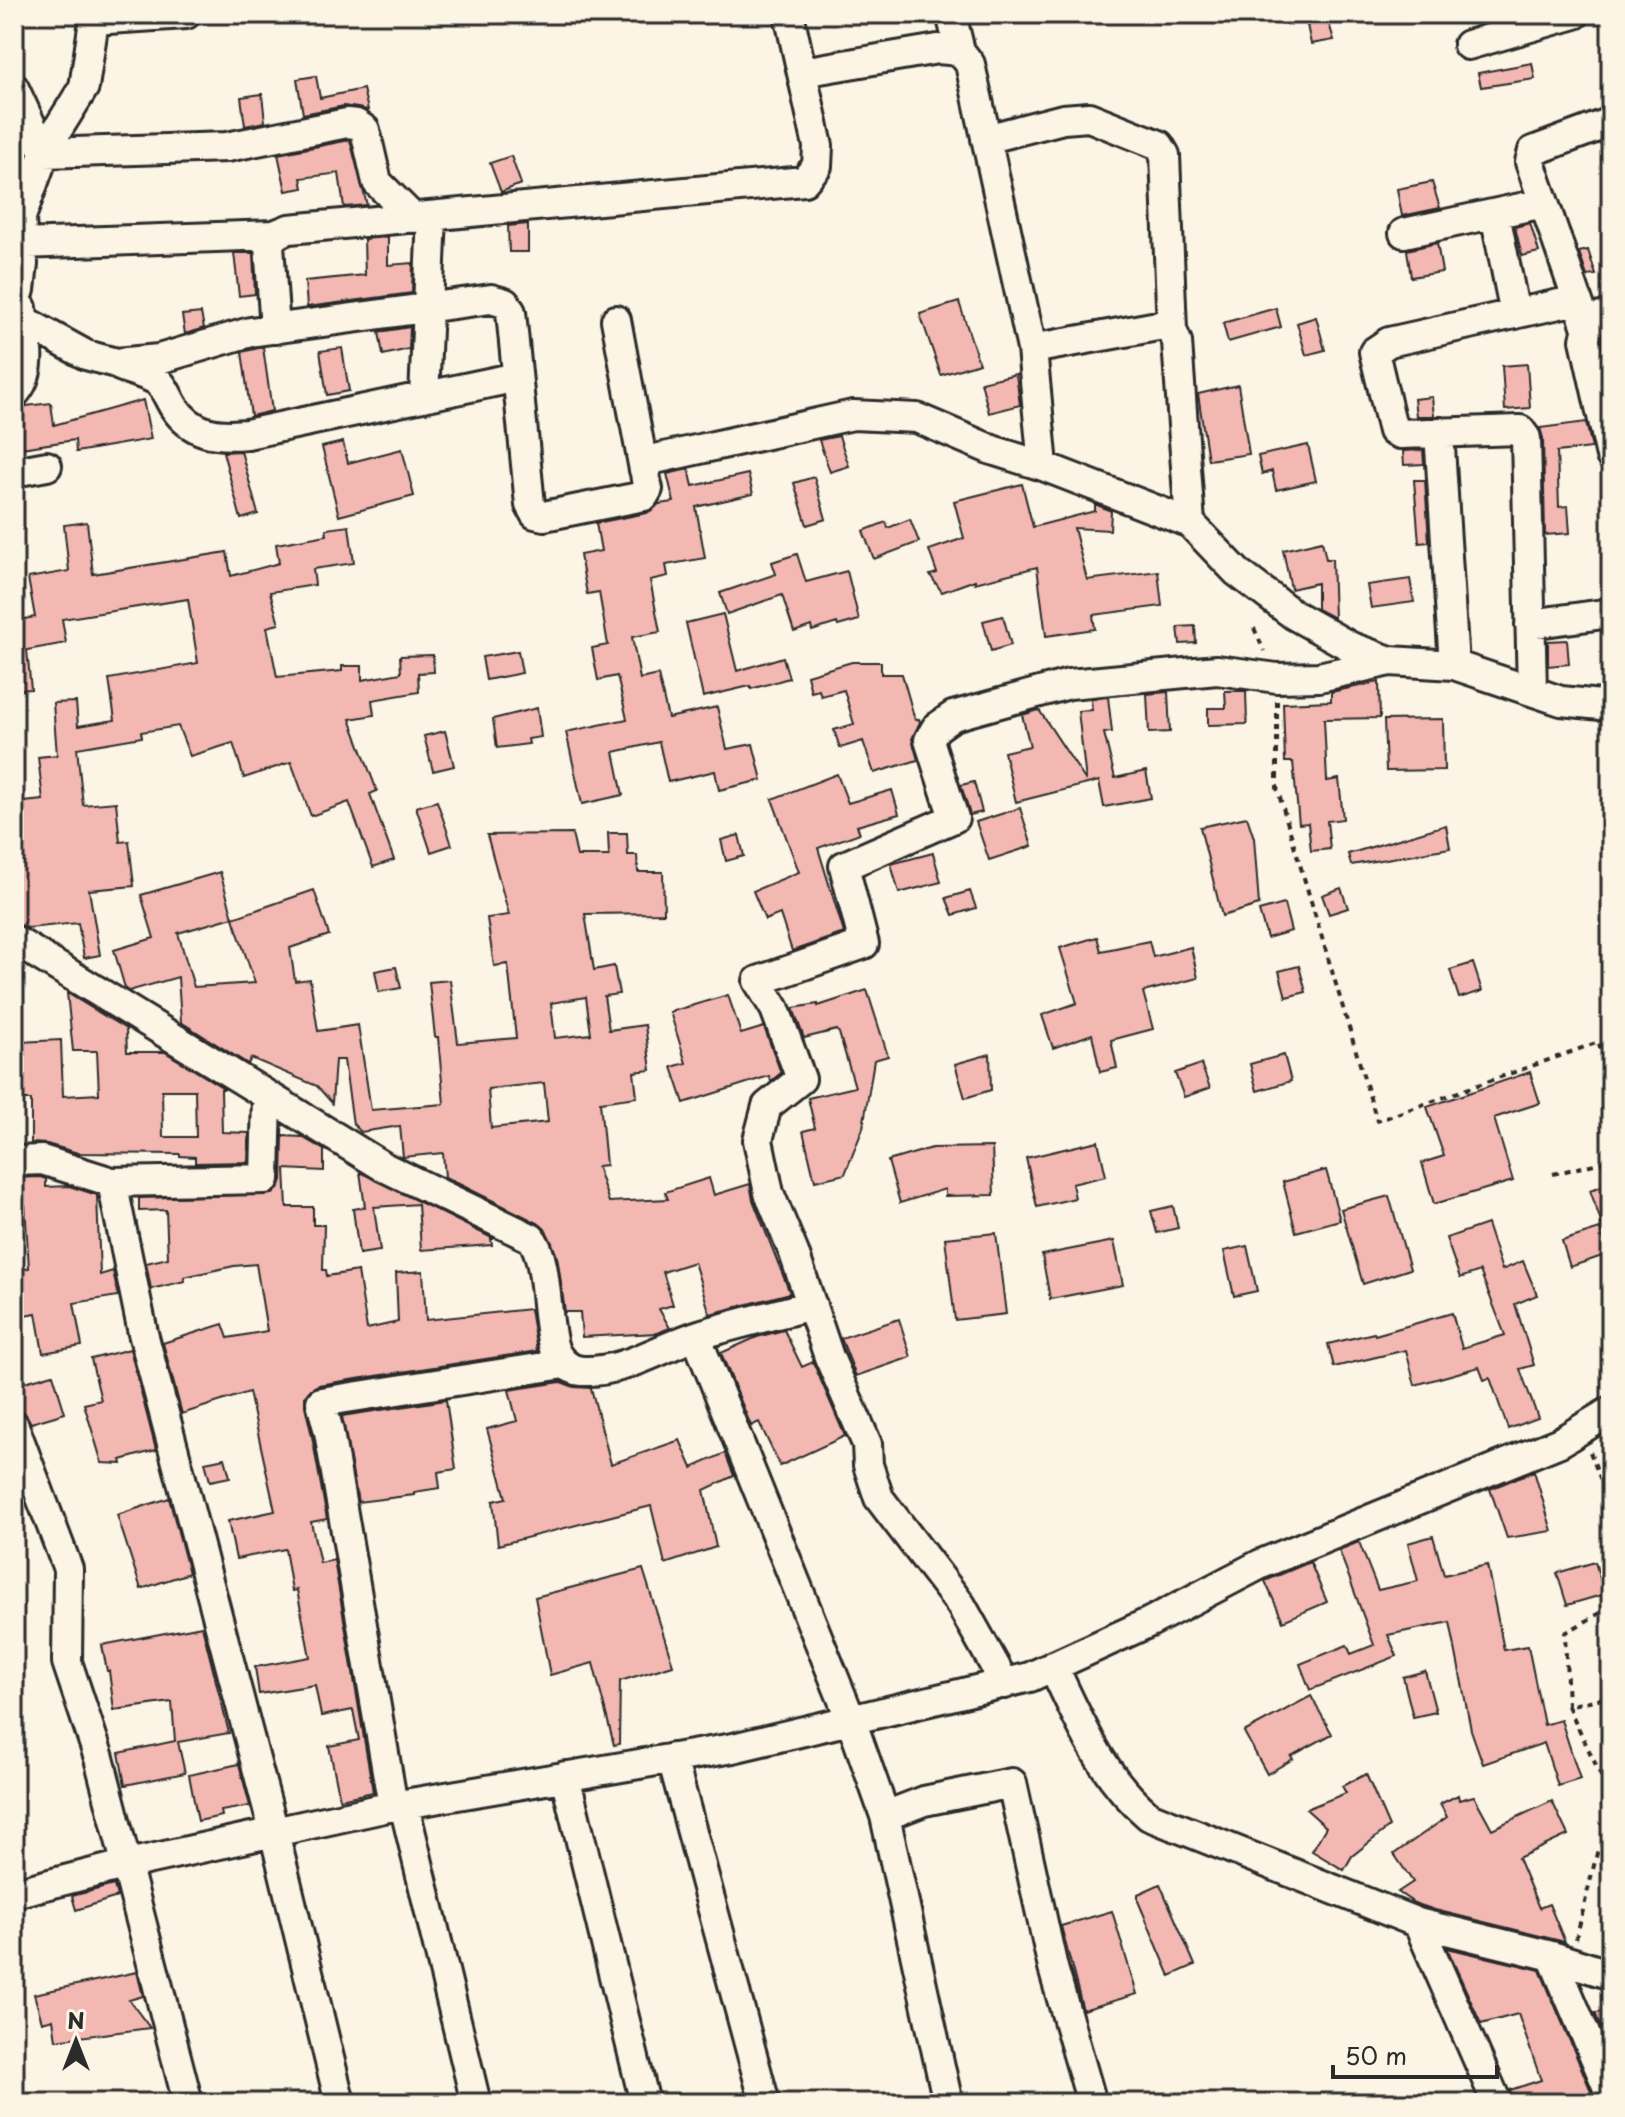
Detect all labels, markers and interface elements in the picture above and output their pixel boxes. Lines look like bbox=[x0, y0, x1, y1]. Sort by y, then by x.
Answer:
north arrow bbox=[36, 2001, 116, 2081]
text: N bbox=[67, 2003, 85, 2036]
scale bar bbox=[1333, 2029, 1497, 2079]
text: 50 m bbox=[1345, 2037, 1407, 2073]

